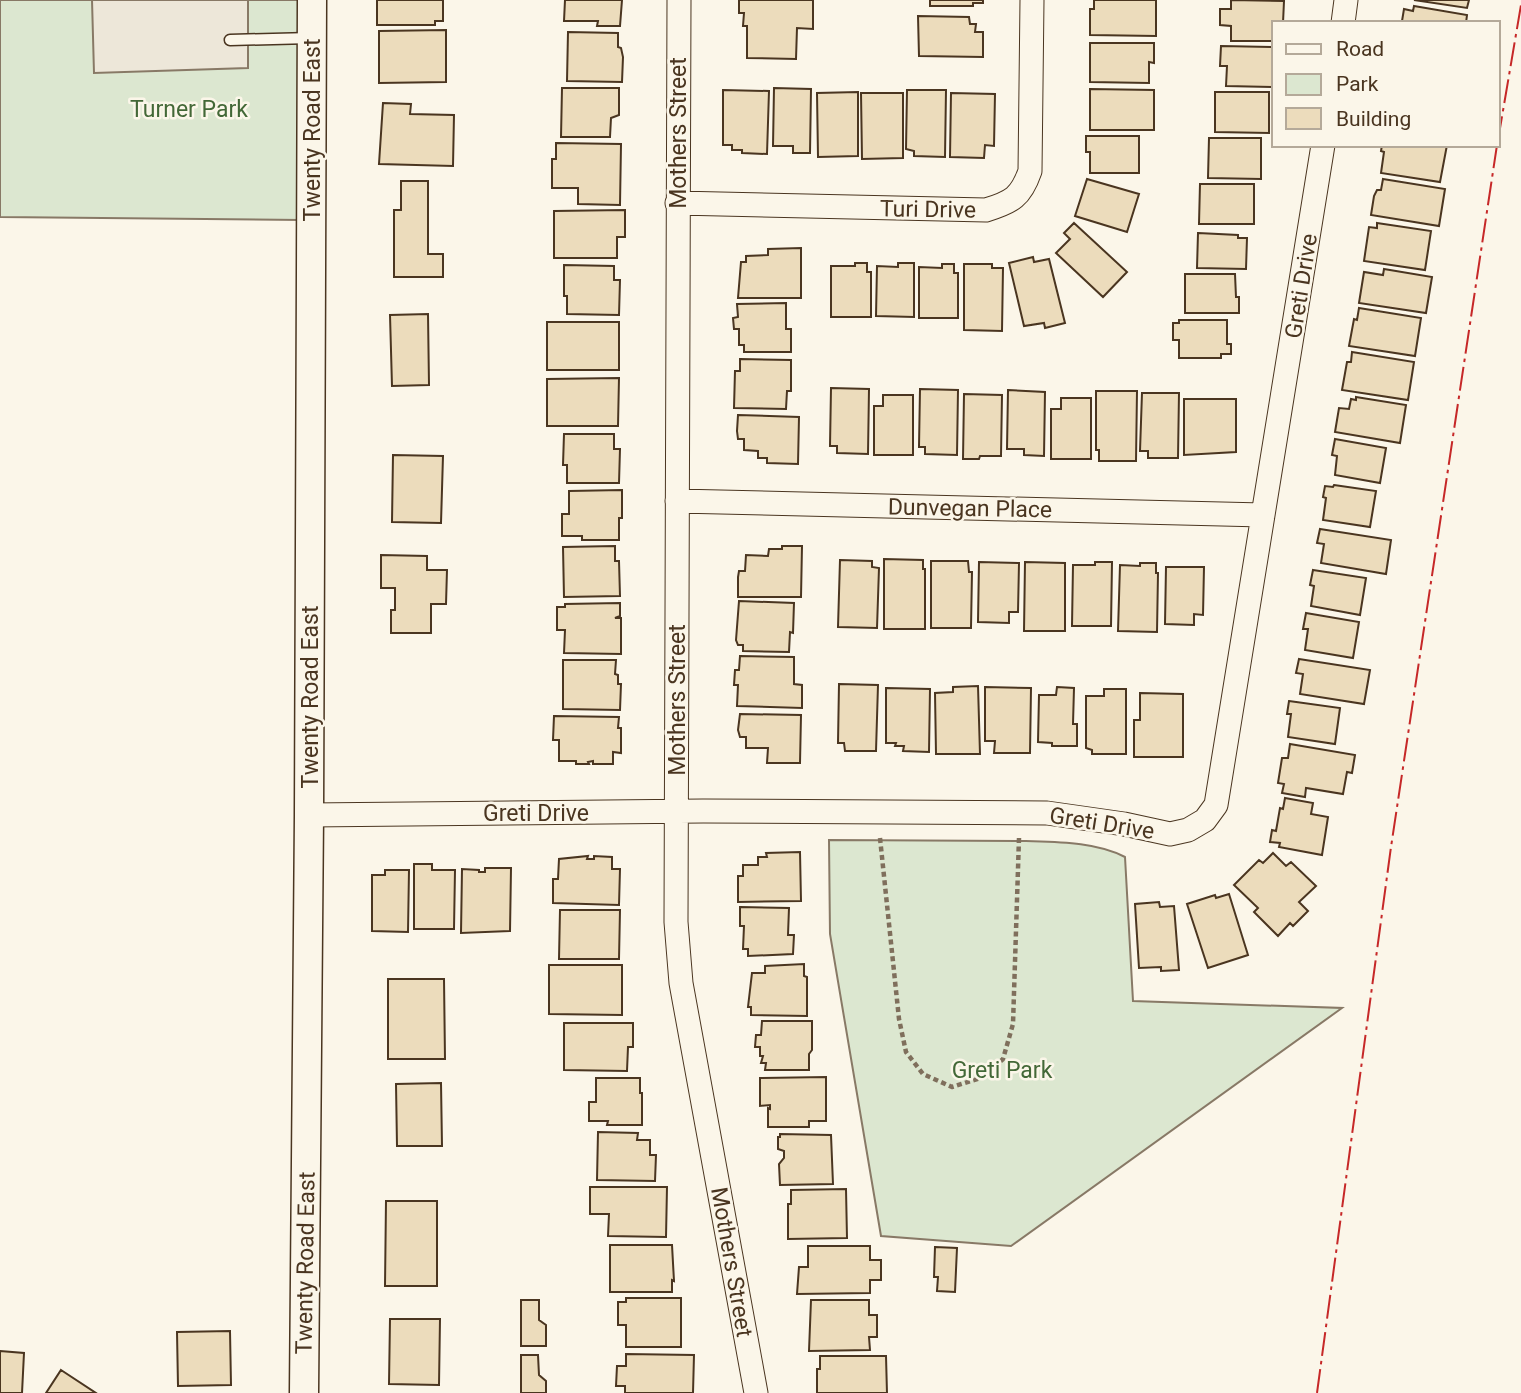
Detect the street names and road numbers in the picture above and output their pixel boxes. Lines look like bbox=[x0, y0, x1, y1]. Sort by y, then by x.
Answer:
street label: Twenty Road East bbox=[299, 39, 326, 221]
street label: Mothers Street bbox=[665, 57, 692, 209]
street label: Turi Drive bbox=[880, 195, 976, 224]
street label: Greti Drive bbox=[1280, 232, 1323, 341]
street label: Dunvegan Place bbox=[888, 494, 1052, 523]
street label: Twenty Road East bbox=[297, 606, 324, 788]
street label: Mothers Street bbox=[664, 624, 691, 776]
street label: Greti Drive bbox=[483, 800, 589, 827]
street label: Greti Drive bbox=[1047, 802, 1156, 845]
street label: Twenty Road East bbox=[290, 1171, 321, 1355]
street label: Mothers Street bbox=[705, 1185, 758, 1339]

